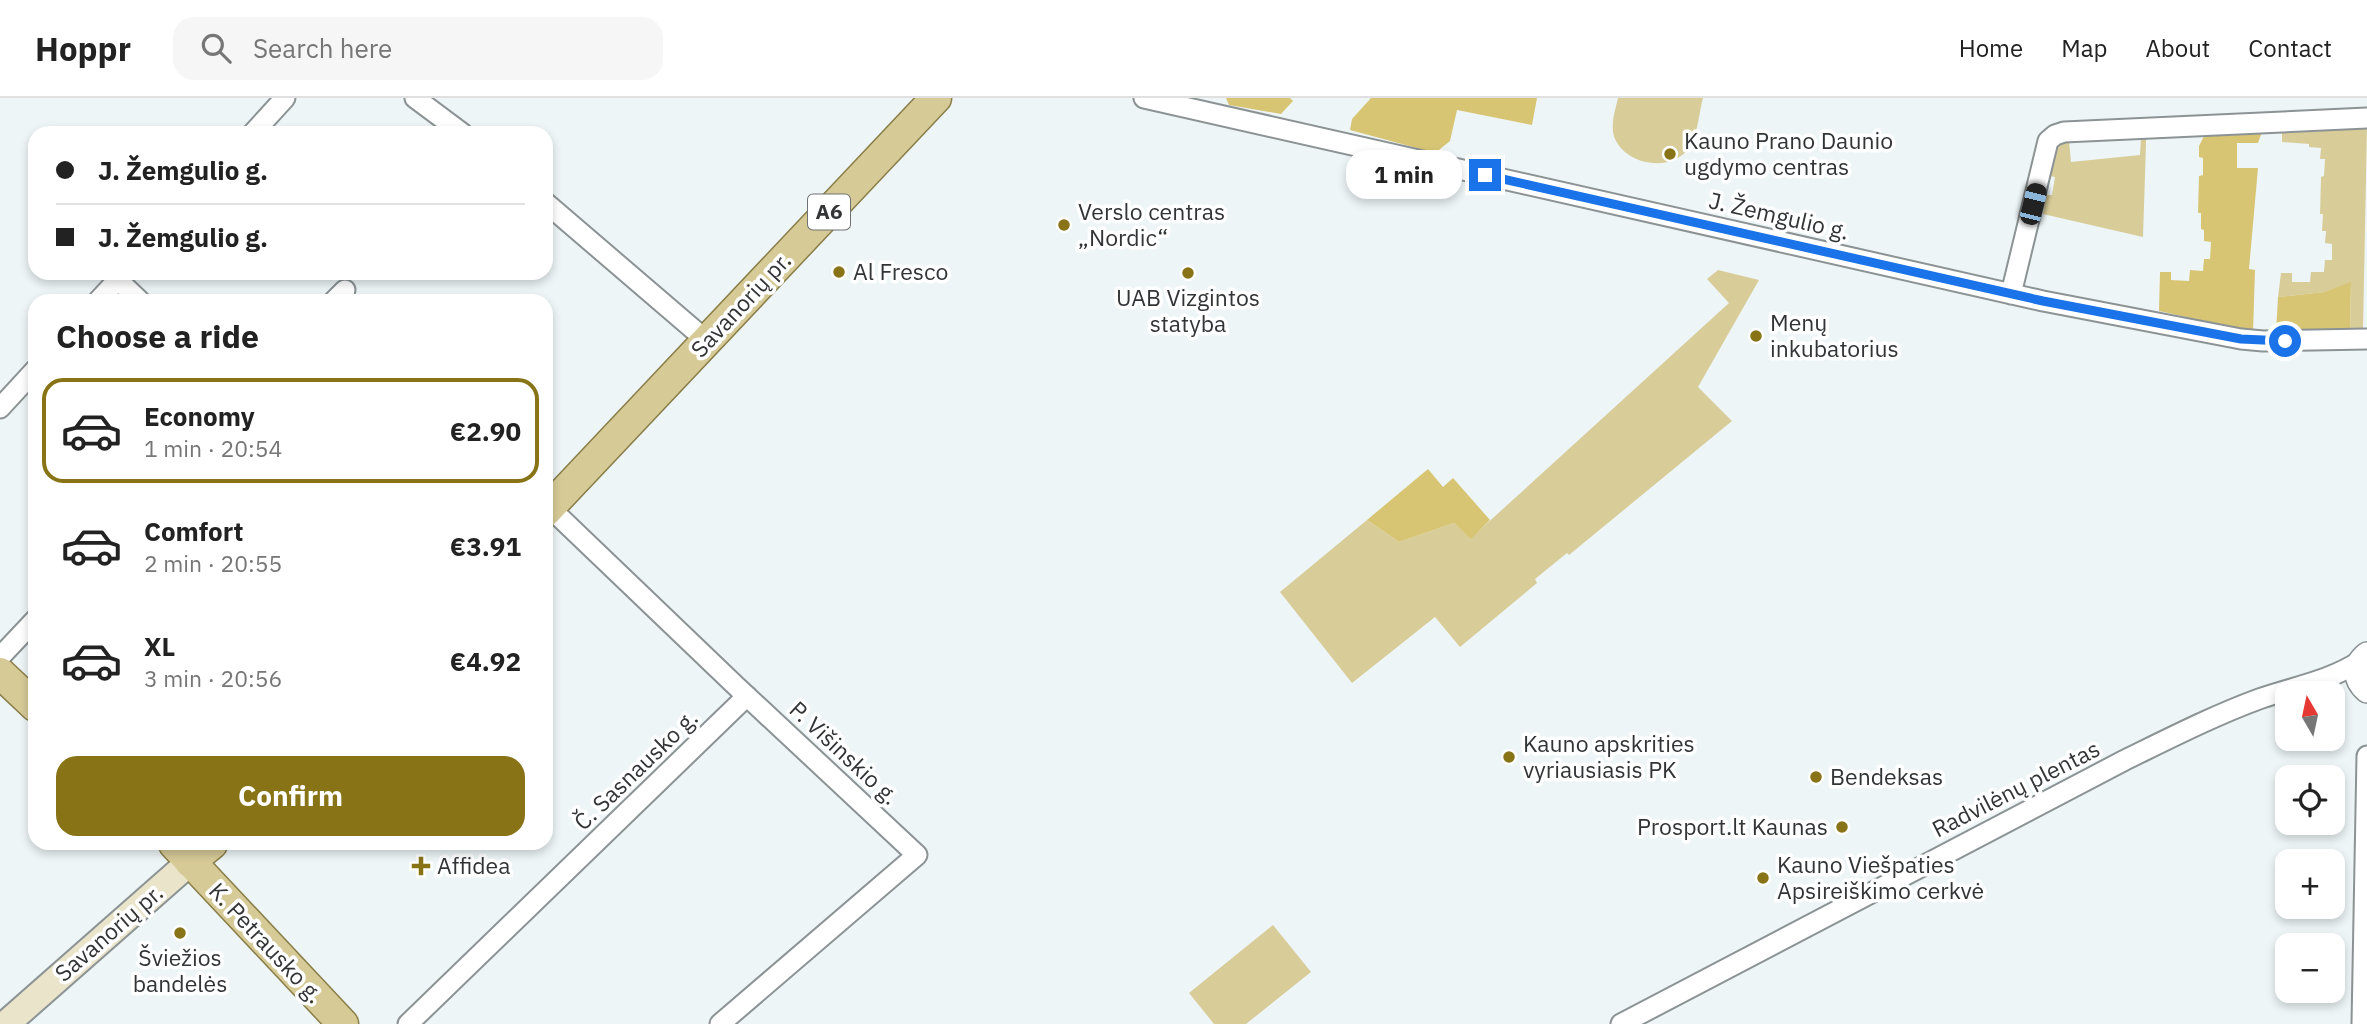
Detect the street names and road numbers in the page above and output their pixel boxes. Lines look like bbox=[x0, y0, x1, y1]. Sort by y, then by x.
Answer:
street label: J. Žemgulio g. bbox=[1706, 184, 1852, 246]
road number: A6 bbox=[808, 194, 850, 230]
street label: Savanorių pr. bbox=[684, 245, 797, 363]
street label: P. Višinskio g. bbox=[784, 694, 906, 811]
street label: Č. Sasnausko g. bbox=[567, 703, 704, 836]
street label: Radvilėnų plentas bbox=[1927, 733, 2105, 843]
street label: K. Petrausko g. bbox=[203, 876, 330, 1009]
street label: Savanorių pr. bbox=[48, 877, 169, 987]

